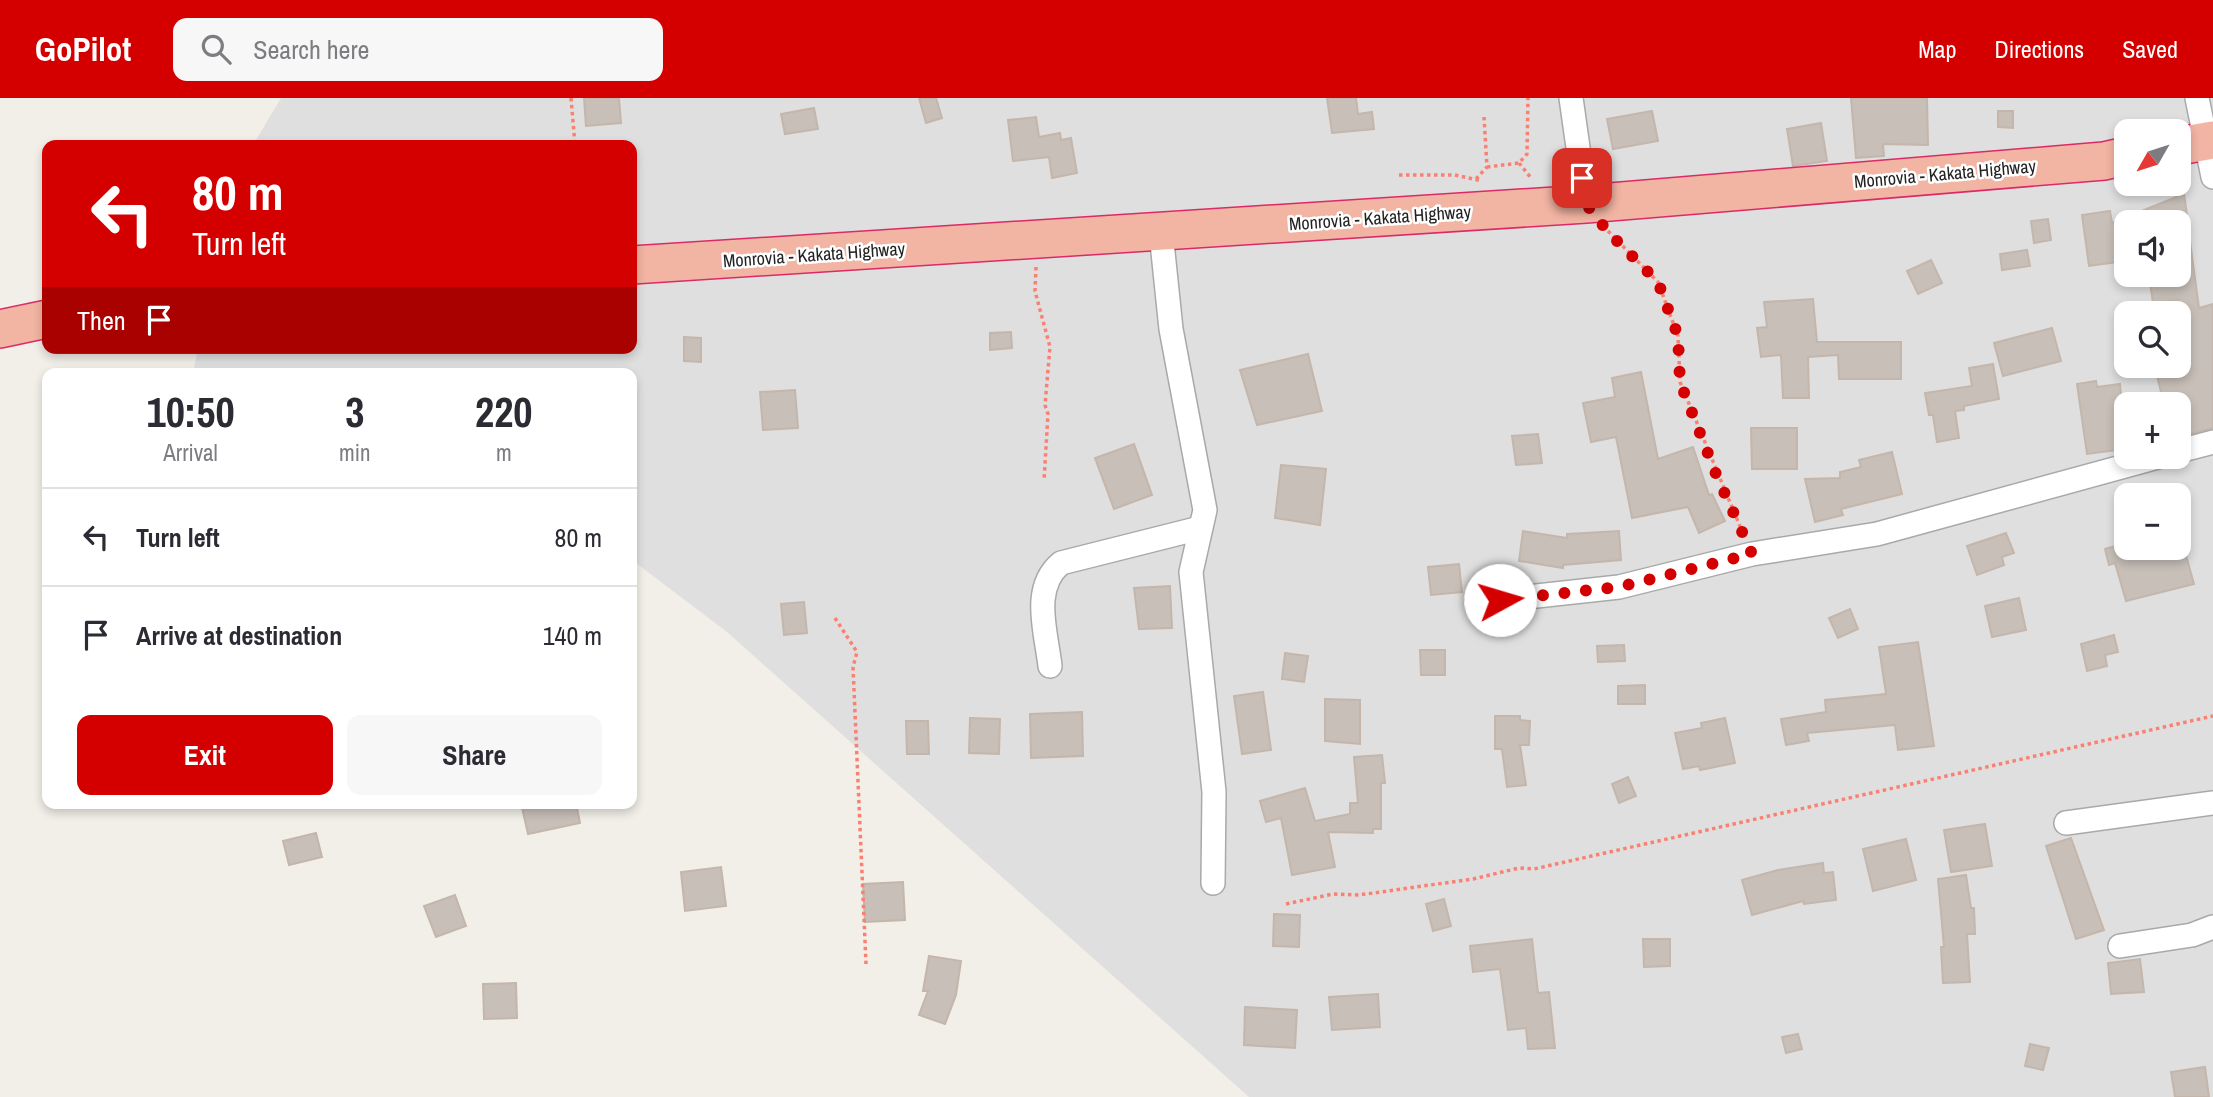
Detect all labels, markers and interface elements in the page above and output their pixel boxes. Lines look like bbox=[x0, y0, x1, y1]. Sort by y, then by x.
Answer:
search box bbox=[173, 18, 663, 81]
text: GoPilot bbox=[35, 27, 131, 71]
icon: search bbox=[197, 30, 235, 68]
text: Search here bbox=[253, 32, 369, 67]
text: Map bbox=[1918, 33, 1956, 65]
text: Directions bbox=[1994, 33, 2084, 65]
text: Saved bbox=[2122, 33, 2178, 65]
north arrow bbox=[2114, 119, 2191, 196]
map controls bbox=[2114, 119, 2191, 560]
pin bbox=[1552, 148, 1612, 208]
street label: Monrovia - Kakata Highway bbox=[1853, 153, 2037, 194]
text: 80 m bbox=[192, 159, 284, 225]
icon: arrive bbox=[1563, 159, 1601, 197]
icon: left bbox=[77, 168, 168, 259]
street label: Monrovia - Kakata Highway bbox=[1288, 199, 1472, 236]
button: sound bbox=[2114, 210, 2191, 287]
text: Turn left bbox=[192, 222, 286, 265]
street label: Monrovia - Kakata Highway bbox=[722, 236, 906, 273]
icon: arrive bbox=[140, 301, 178, 339]
button: search bbox=[2114, 301, 2191, 378]
text: Then bbox=[77, 303, 126, 338]
text: 10:50 bbox=[147, 384, 235, 440]
text: 3 bbox=[345, 384, 364, 440]
text: 220 bbox=[475, 384, 533, 440]
button: + bbox=[2114, 392, 2191, 469]
text: Arrival bbox=[163, 437, 218, 468]
text: min bbox=[339, 437, 371, 468]
text: m bbox=[496, 437, 512, 468]
button: − bbox=[2114, 483, 2191, 560]
icon: left bbox=[77, 518, 115, 556]
text: Turn left bbox=[136, 520, 220, 555]
text: 80 m bbox=[555, 520, 602, 555]
position arrow bbox=[1463, 563, 1537, 637]
icon: arrive bbox=[77, 616, 115, 654]
text: Arrive at destination bbox=[136, 618, 342, 653]
text: 140 m bbox=[543, 618, 602, 653]
button: Exit bbox=[77, 715, 333, 795]
button: Share bbox=[347, 715, 602, 795]

